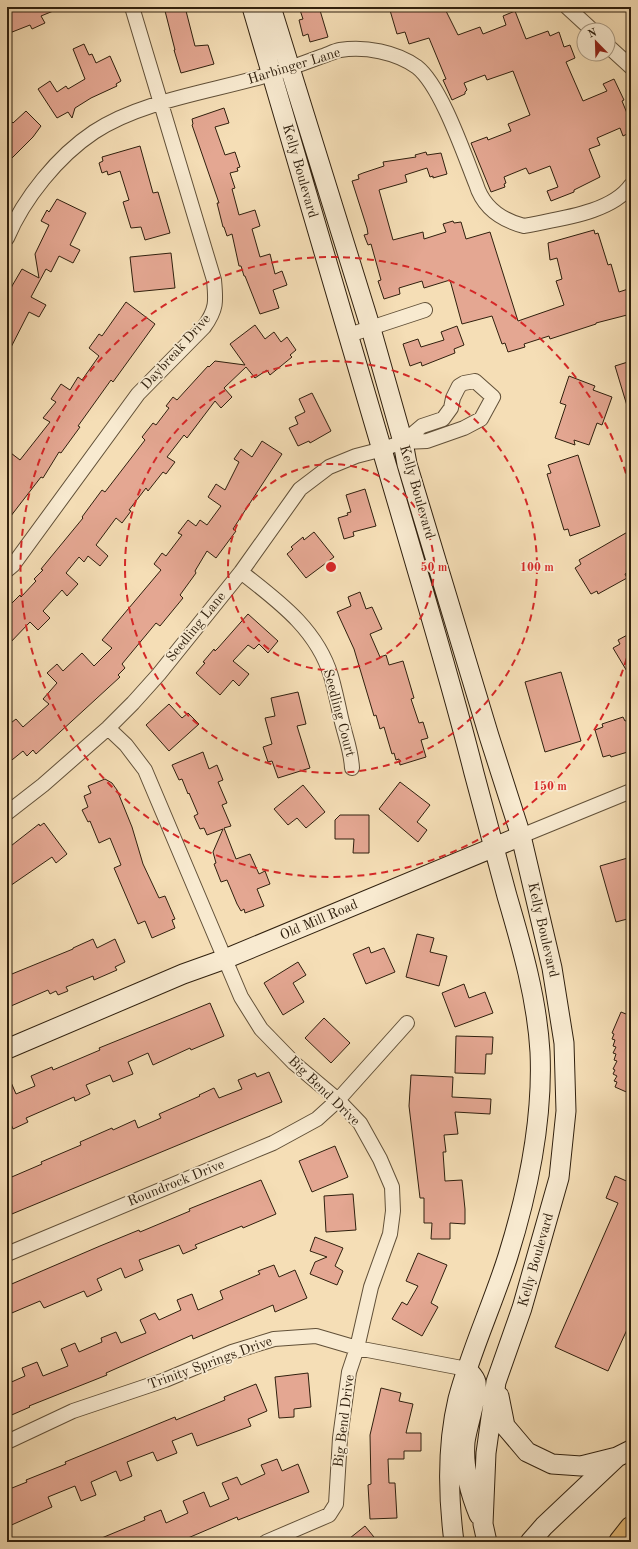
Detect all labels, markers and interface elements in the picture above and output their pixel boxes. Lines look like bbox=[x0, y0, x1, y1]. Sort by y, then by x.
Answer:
north arrow bbox=[576, 22, 616, 62]
text: N bbox=[587, 27, 599, 41]
street label: Harbinger Lane bbox=[246, 45, 342, 87]
street label: Kelly Boulevard bbox=[280, 122, 320, 220]
street label: Daybreak Drive bbox=[139, 312, 213, 392]
street label: Kelly Boulevard bbox=[397, 443, 437, 541]
centre of rings bbox=[324, 560, 338, 574]
text: 50 m bbox=[421, 561, 448, 574]
text: 100 m bbox=[520, 562, 554, 574]
street label: Seedling Lane bbox=[164, 589, 228, 665]
street label: Seedling Court bbox=[321, 668, 357, 758]
text: 150 m bbox=[533, 780, 567, 793]
street label: Kelly Boulevard bbox=[525, 881, 561, 979]
street label: Old Mill Road bbox=[278, 897, 360, 943]
street label: Big Bend Drive bbox=[286, 1054, 362, 1128]
street label: Roundrock Drive bbox=[126, 1157, 226, 1209]
street label: Kelly Boulevard bbox=[516, 1211, 556, 1309]
street label: Trinity Springs Drive bbox=[146, 1334, 274, 1392]
street label: Big Bend Drive bbox=[331, 1374, 357, 1468]

